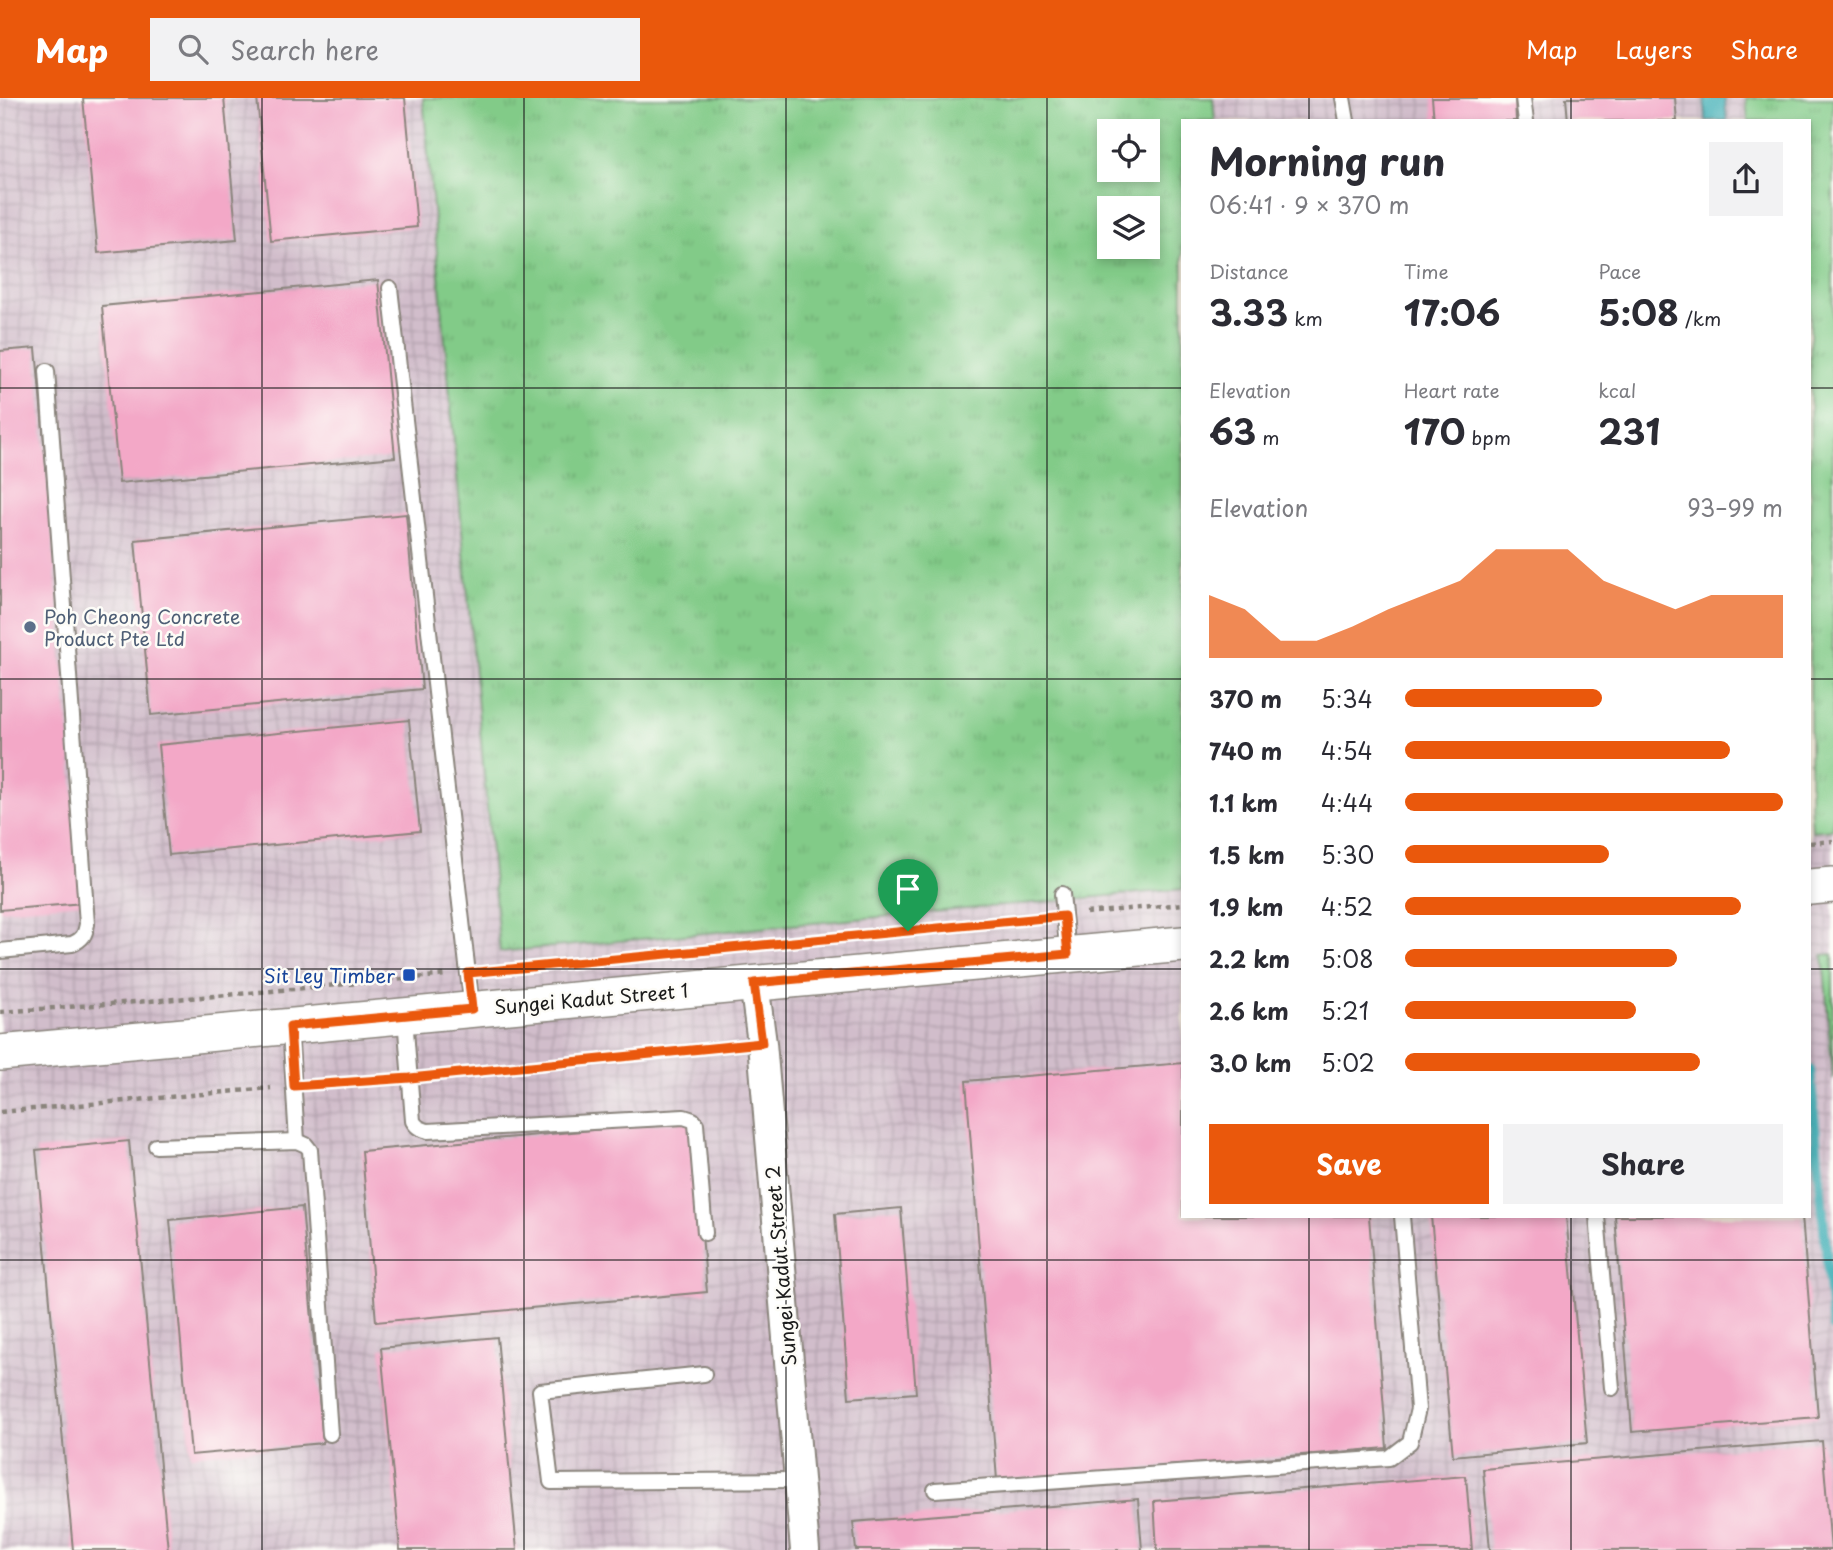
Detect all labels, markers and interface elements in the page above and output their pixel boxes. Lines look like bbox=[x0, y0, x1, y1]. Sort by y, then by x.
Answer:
search box bbox=[150, 18, 640, 81]
text: Map bbox=[35, 24, 108, 74]
icon: search bbox=[174, 30, 212, 68]
text: Search here bbox=[230, 30, 379, 69]
text: Map bbox=[1526, 31, 1577, 67]
text: Layers bbox=[1615, 31, 1692, 67]
text: Share bbox=[1730, 31, 1798, 67]
map controls bbox=[1097, 119, 1160, 259]
button: locate bbox=[1097, 119, 1160, 182]
text: Morning run bbox=[1209, 132, 1445, 189]
button: share bbox=[1709, 142, 1783, 216]
text: 06:41 · 9 × 370 m bbox=[1209, 187, 1409, 222]
button: layers bbox=[1097, 196, 1160, 259]
text: Distance bbox=[1209, 257, 1289, 285]
text: Time bbox=[1404, 257, 1449, 285]
text: Pace bbox=[1598, 257, 1641, 285]
text: 3.33 bbox=[1209, 285, 1288, 338]
text: 17:06 bbox=[1404, 285, 1500, 338]
text: 5:08 bbox=[1598, 285, 1679, 338]
text: km bbox=[1288, 304, 1323, 332]
text: /km bbox=[1679, 304, 1721, 332]
text: Elevation bbox=[1209, 376, 1291, 404]
text: Heart rate bbox=[1404, 376, 1500, 404]
text: kcal bbox=[1598, 376, 1636, 404]
text: 63 bbox=[1209, 404, 1256, 457]
text: 170 bbox=[1404, 404, 1465, 457]
text: 231 bbox=[1598, 404, 1661, 457]
text: m bbox=[1256, 423, 1280, 451]
text: bpm bbox=[1465, 423, 1511, 451]
text: Elevation bbox=[1209, 490, 1308, 525]
text: 93–99 m bbox=[1687, 490, 1783, 525]
place label: Poh Cheong Concrete Product Pte Ltd bbox=[44, 602, 240, 652]
marker: Poh Cheong Concrete Product Pte Ltd bbox=[22, 619, 38, 635]
text: 370 m bbox=[1209, 681, 1282, 716]
text: 5:34 bbox=[1321, 681, 1373, 716]
text: 740 m bbox=[1209, 733, 1282, 768]
text: 4:54 bbox=[1321, 733, 1373, 768]
text: 1.1 km bbox=[1209, 785, 1278, 820]
text: 4:44 bbox=[1321, 785, 1373, 820]
text: 1.5 km bbox=[1209, 837, 1285, 872]
text: 5:30 bbox=[1321, 837, 1374, 872]
pin bbox=[878, 859, 938, 931]
icon: arrive bbox=[889, 870, 927, 908]
text: 1.9 km bbox=[1209, 889, 1283, 924]
text: 4:52 bbox=[1321, 889, 1373, 924]
text: 2.2 km bbox=[1209, 941, 1290, 976]
text: 5:08 bbox=[1321, 941, 1374, 976]
place label: Sit Ley Timber bbox=[264, 961, 395, 989]
marker: Sit Ley Timber bbox=[401, 967, 417, 983]
street label: Sungei Kadut Street 1 bbox=[493, 976, 689, 1020]
text: 2.6 km bbox=[1209, 993, 1289, 1028]
text: 5:21 bbox=[1321, 993, 1369, 1028]
text: 3.0 km bbox=[1209, 1045, 1291, 1080]
text: 5:02 bbox=[1321, 1045, 1375, 1080]
button: Save bbox=[1209, 1124, 1489, 1204]
button: Share bbox=[1503, 1124, 1783, 1204]
street label: Sungei Kadut Street 2 bbox=[757, 1165, 803, 1367]

